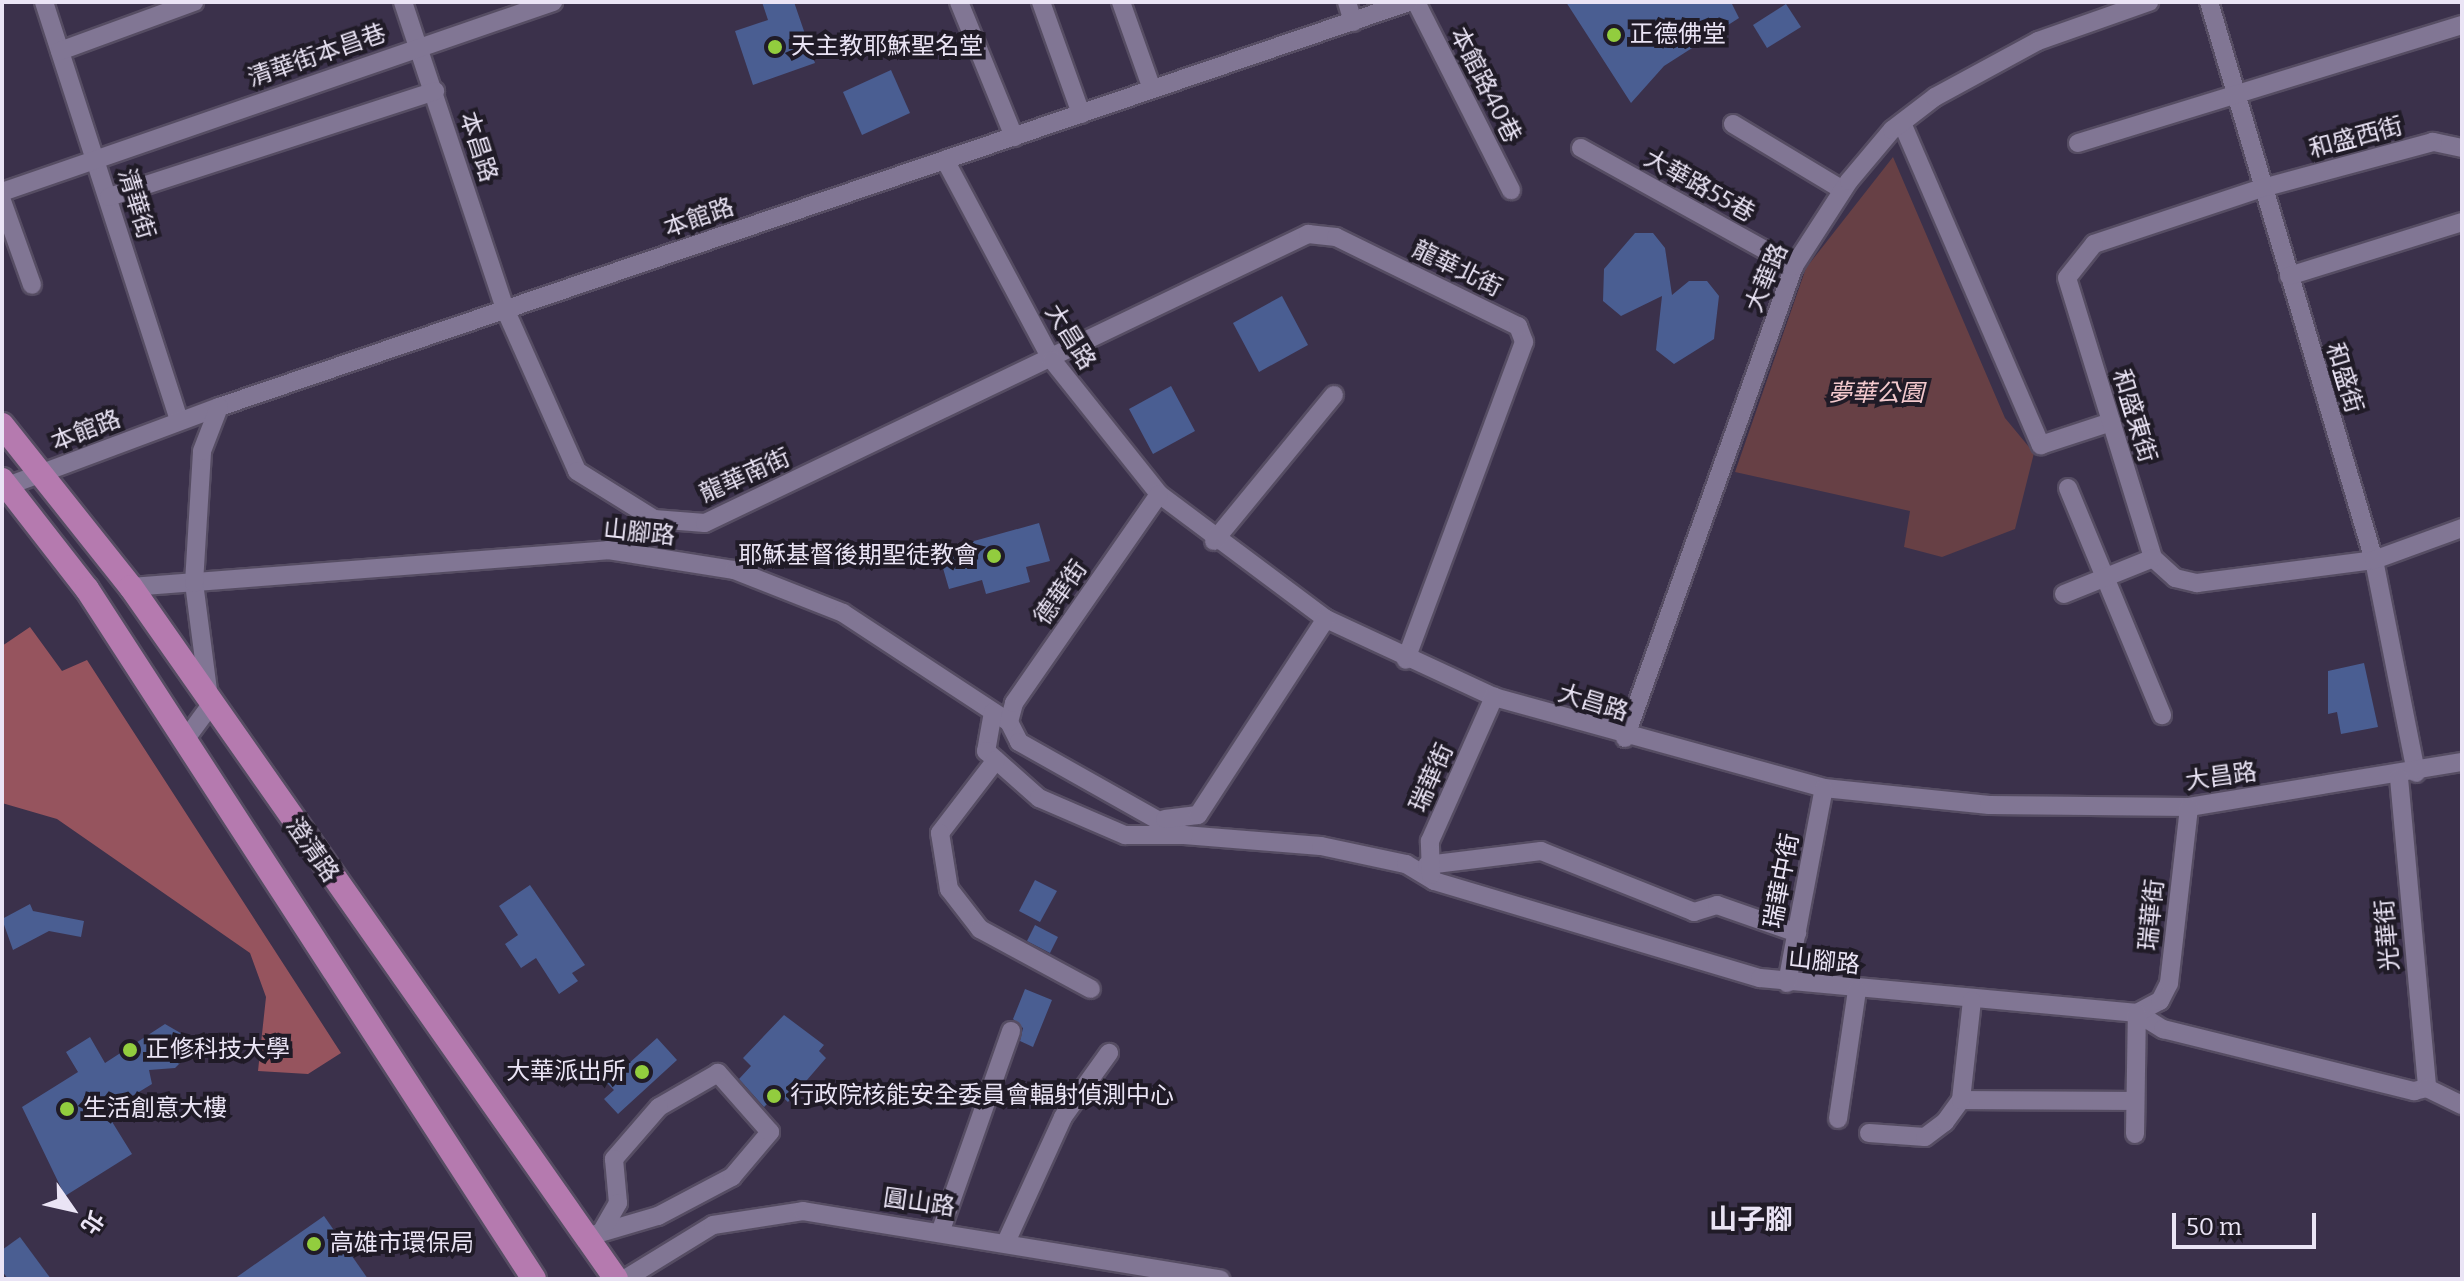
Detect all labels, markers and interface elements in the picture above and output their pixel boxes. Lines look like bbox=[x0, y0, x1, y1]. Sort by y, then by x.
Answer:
street label: 清華街本昌巷 bbox=[244, 19, 390, 93]
place label: 正德佛堂 bbox=[1630, 21, 1726, 49]
street label: 本館路40巷 bbox=[1444, 23, 1526, 147]
marker: 正德佛堂 bbox=[1605, 26, 1623, 44]
place label: 天主教耶穌聖名堂 bbox=[791, 33, 983, 61]
marker: 天主教耶穌聖名堂 bbox=[766, 38, 784, 56]
street label: 本昌路 bbox=[453, 108, 503, 186]
street label: 和盛西街 bbox=[2306, 112, 2406, 164]
street label: 大華路55巷 bbox=[1639, 144, 1759, 228]
street label: 清華街 bbox=[112, 165, 160, 243]
street label: 本館路 bbox=[660, 193, 738, 243]
street label: 龍華北街 bbox=[1408, 235, 1506, 303]
street label: 大華路 bbox=[1740, 239, 1794, 317]
street label: 大昌路 bbox=[1039, 299, 1101, 375]
street label: 和盛街 bbox=[2320, 339, 2368, 417]
street label: 和盛東街 bbox=[2106, 366, 2162, 466]
park label: 夢華公園 bbox=[1828, 380, 1924, 408]
street label: 本館路 bbox=[47, 405, 125, 457]
street label: 龍華南街 bbox=[695, 443, 795, 509]
street label: 山腳路 bbox=[602, 515, 676, 551]
place label: 耶穌基督後期聖徒教會 bbox=[738, 542, 978, 570]
marker: 耶穌基督後期聖徒教會 bbox=[985, 547, 1003, 565]
street label: 德華街 bbox=[1029, 555, 1093, 631]
street label: 大昌路 bbox=[1554, 679, 1632, 727]
street label: 瑞華街 bbox=[1404, 739, 1460, 817]
street label: 大昌路 bbox=[2183, 758, 2259, 796]
street label: 澄清路 bbox=[280, 812, 344, 888]
street label: 瑞華中街 bbox=[1759, 831, 1805, 931]
street label: 瑞華街 bbox=[2134, 878, 2170, 952]
street label: 光華街 bbox=[2371, 898, 2405, 972]
street label: 山腳路 bbox=[1787, 944, 1861, 980]
place label: 正修科技大學 bbox=[146, 1036, 290, 1064]
marker: 正修科技大學 bbox=[121, 1041, 139, 1059]
place label: 大華派出所 bbox=[506, 1058, 626, 1086]
marker: 大華派出所 bbox=[633, 1063, 651, 1081]
place label: 行政院核能安全委員會輻射偵測中心 bbox=[790, 1082, 1174, 1110]
marker: 行政院核能安全委員會輻射偵測中心 bbox=[765, 1087, 783, 1105]
place label: 生活創意大樓 bbox=[83, 1095, 227, 1123]
marker: 生活創意大樓 bbox=[58, 1100, 76, 1118]
north arrow bbox=[32, 1169, 112, 1249]
street label: 圓山路 bbox=[881, 1184, 957, 1222]
scale bar bbox=[2176, 1197, 2320, 1247]
district label: 山子腳 bbox=[1709, 1203, 1793, 1237]
text: 北 bbox=[75, 1206, 110, 1239]
text: 50 m bbox=[2186, 1213, 2242, 1241]
place label: 高雄市環保局 bbox=[330, 1230, 474, 1258]
marker: 高雄市環保局 bbox=[305, 1235, 323, 1253]

